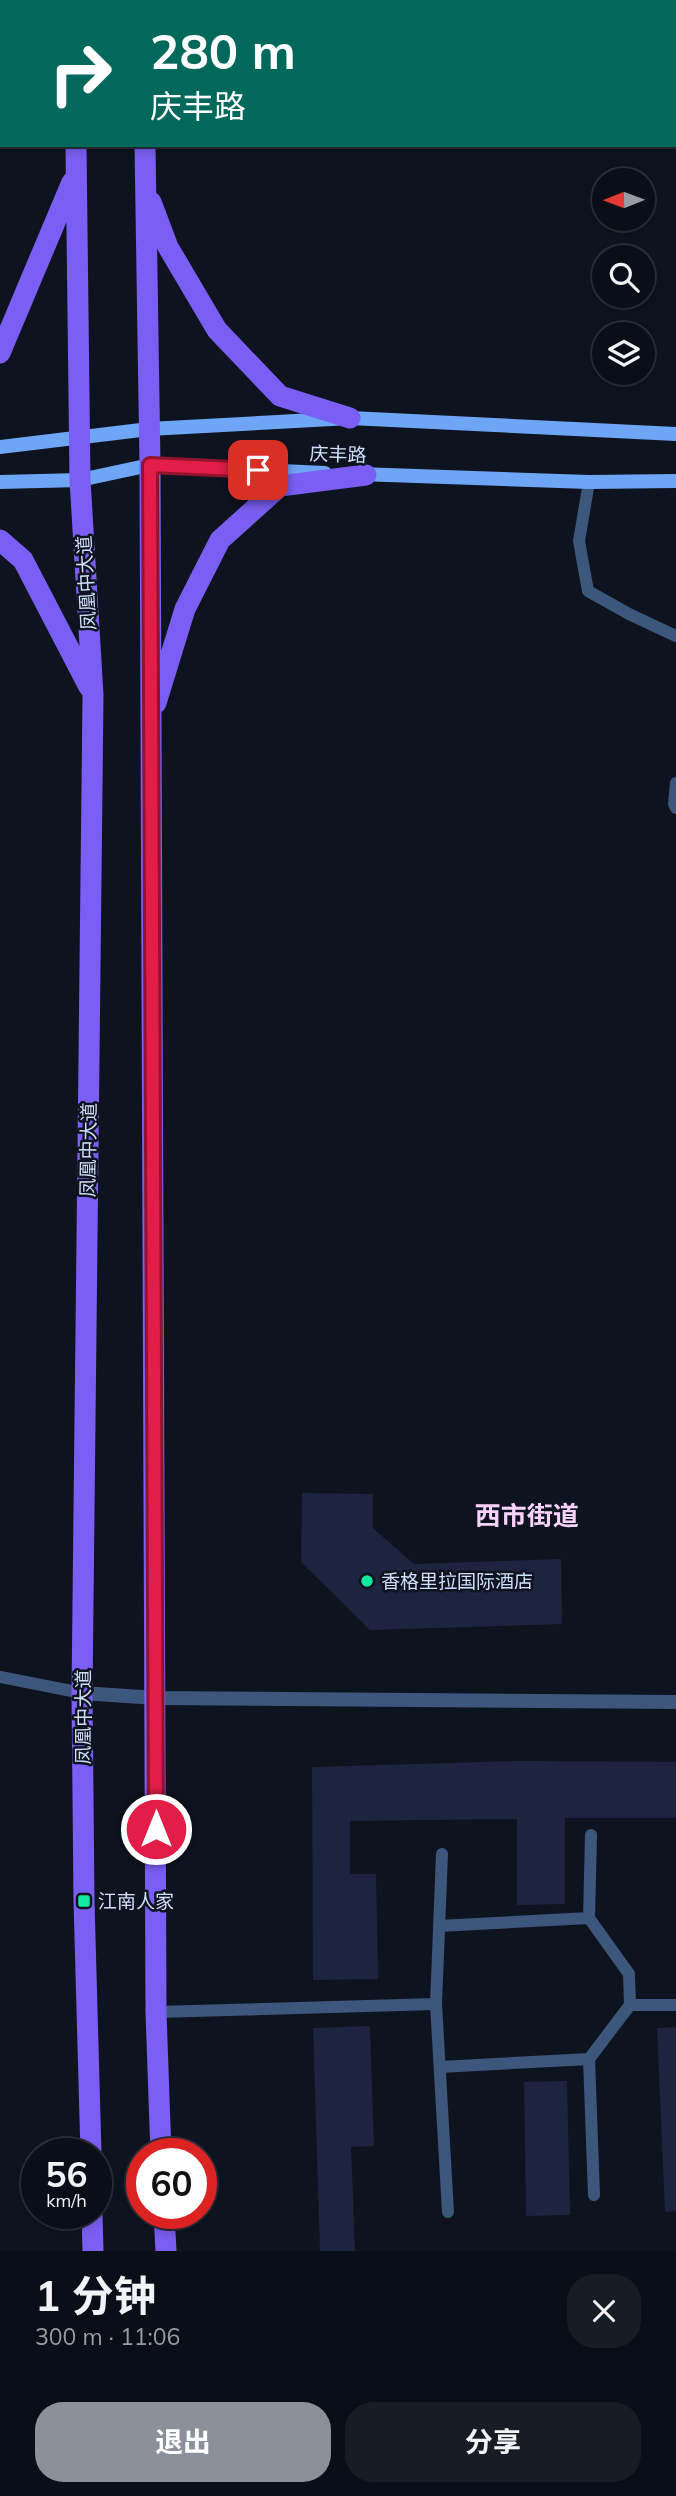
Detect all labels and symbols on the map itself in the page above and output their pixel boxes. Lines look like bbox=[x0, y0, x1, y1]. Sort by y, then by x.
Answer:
north arrow bbox=[592, 168, 654, 231]
pin bbox=[228, 440, 288, 500]
street label: 庆丰路 bbox=[309, 441, 367, 467]
street label: 凤凰中大道 bbox=[72, 535, 100, 631]
street label: 凤凰中大道 bbox=[75, 1102, 101, 1198]
district label: 西市街道 bbox=[475, 1499, 579, 1532]
place label: 香格里拉国际酒店 bbox=[381, 1569, 533, 1593]
marker: 香格里拉国际酒店 bbox=[359, 1573, 375, 1589]
street label: 凤凰中大道 bbox=[71, 1669, 95, 1765]
position arrow bbox=[119, 1792, 193, 1866]
place label: 江南人家 bbox=[98, 1889, 174, 1913]
marker: 江南人家 bbox=[76, 1893, 92, 1909]
speed limit sign: 60 bbox=[126, 2138, 217, 2229]

